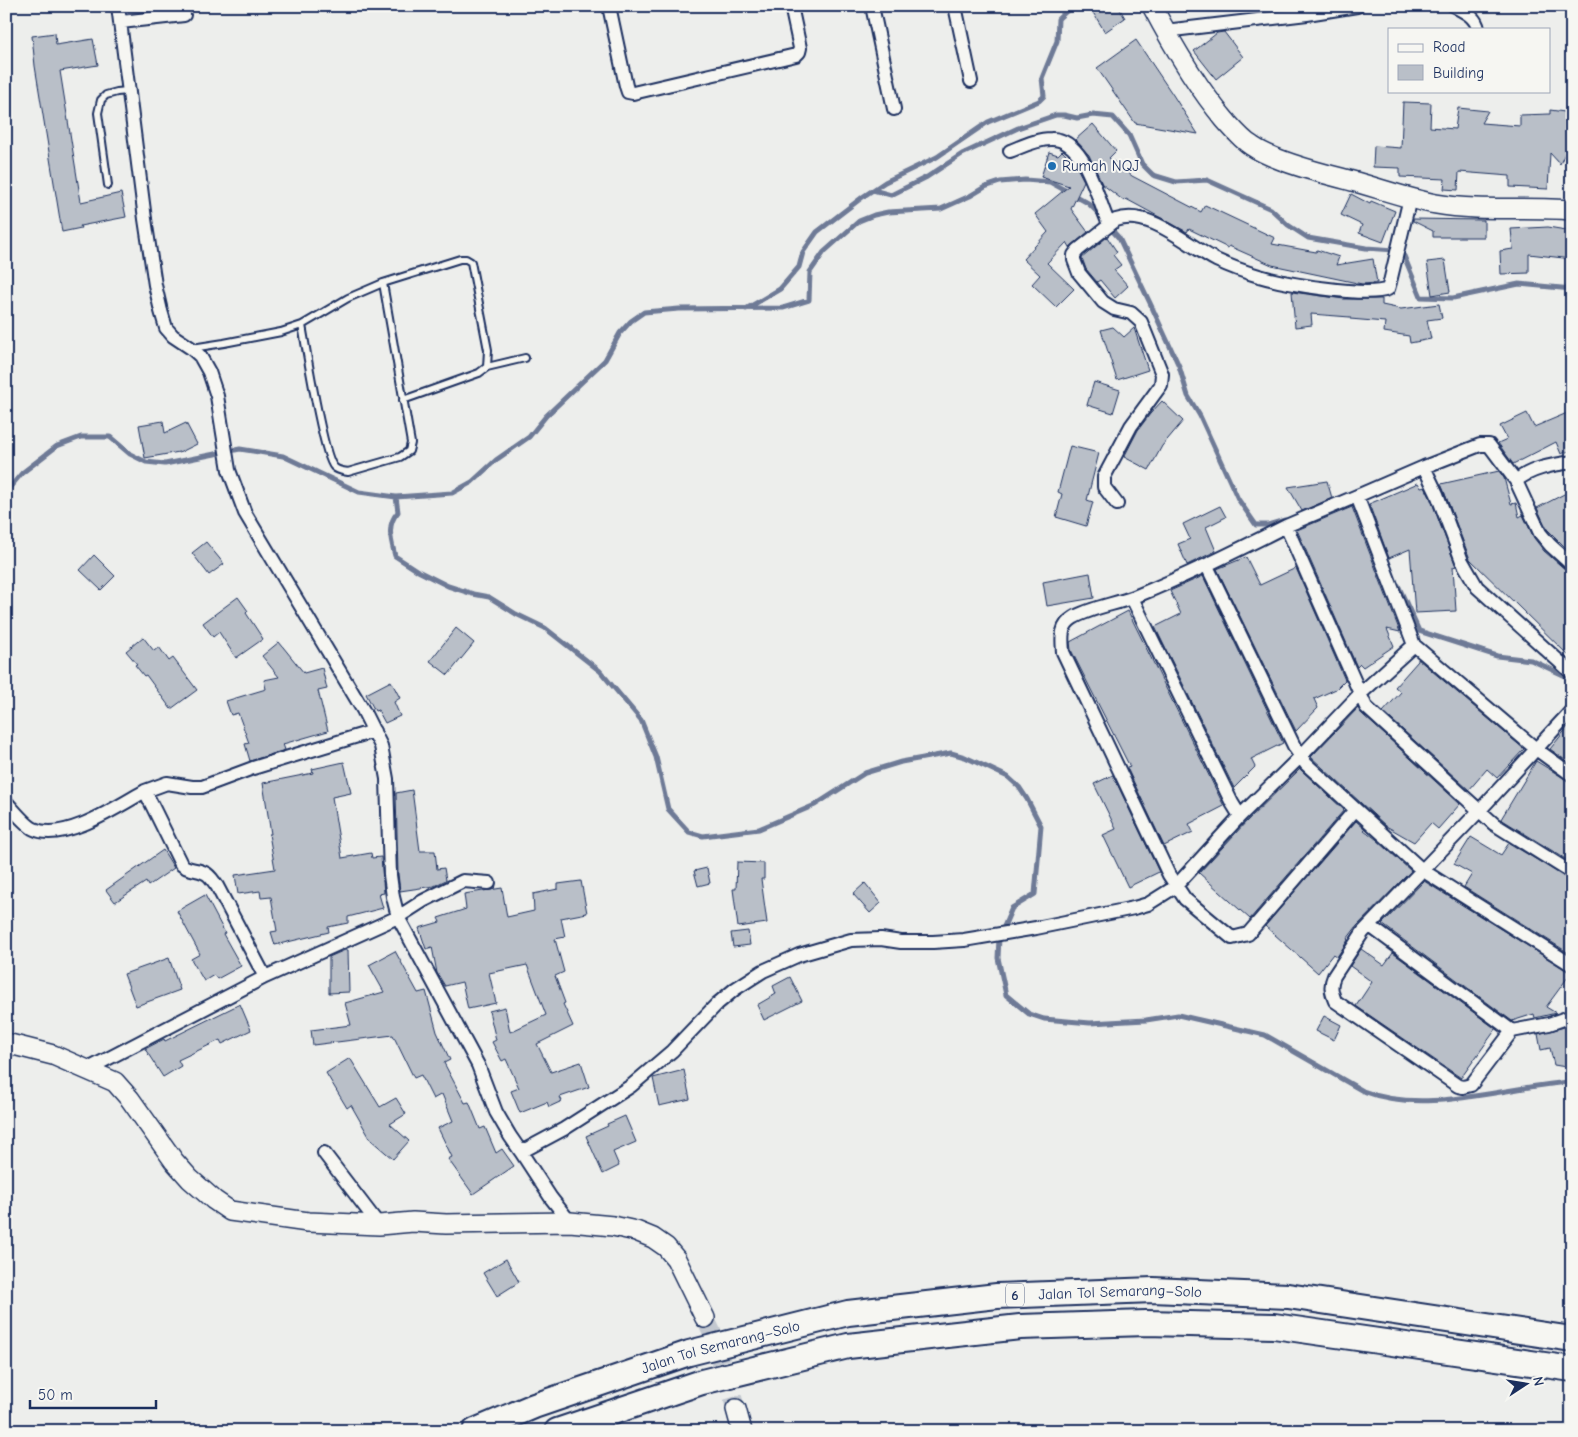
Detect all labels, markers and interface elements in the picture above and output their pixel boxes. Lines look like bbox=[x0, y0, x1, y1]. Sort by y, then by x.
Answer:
legend bbox=[1388, 28, 1550, 92]
text: Road bbox=[1433, 38, 1465, 56]
text: Building bbox=[1433, 64, 1484, 82]
place label: Rumah NQJ bbox=[1062, 157, 1139, 175]
marker: Rumah NQJ bbox=[1046, 160, 1058, 172]
street label: Jalan Tol Semarang–Solo bbox=[1038, 1281, 1202, 1303]
road number: 6 bbox=[1006, 1284, 1024, 1306]
street label: Jalan Tol Semarang–Solo bbox=[639, 1316, 802, 1378]
north arrow bbox=[1500, 1360, 1550, 1410]
text: N bbox=[1529, 1375, 1547, 1388]
scale bar bbox=[30, 1377, 156, 1409]
text: 50 m bbox=[38, 1386, 73, 1404]

